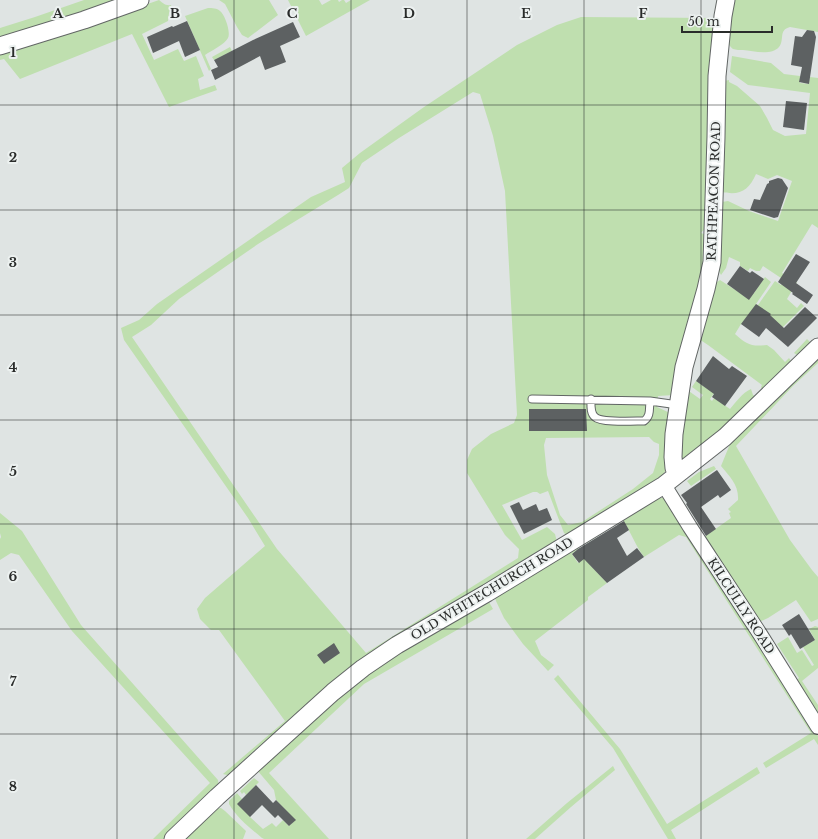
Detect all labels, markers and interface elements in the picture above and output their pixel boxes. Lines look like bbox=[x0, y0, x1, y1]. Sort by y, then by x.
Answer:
text: A bbox=[52, 5, 64, 22]
text: B bbox=[170, 5, 180, 22]
text: C bbox=[287, 5, 298, 22]
text: D bbox=[403, 5, 415, 22]
text: E bbox=[521, 5, 531, 22]
text: F bbox=[639, 5, 648, 22]
scale bar bbox=[682, 8, 772, 34]
text: 50 m bbox=[688, 14, 720, 29]
text: 1 bbox=[10, 44, 16, 61]
street label: RATHPEACON ROAD bbox=[704, 121, 723, 261]
text: 2 bbox=[9, 149, 17, 166]
text: 3 bbox=[9, 254, 17, 271]
text: 4 bbox=[9, 359, 18, 376]
text: 5 bbox=[9, 463, 17, 480]
street label: OLD WHITECHURCH ROAD bbox=[408, 534, 576, 643]
street label: KILCULLY ROAD bbox=[705, 555, 778, 657]
text: 6 bbox=[9, 568, 18, 585]
text: 7 bbox=[10, 673, 17, 690]
text: 8 bbox=[9, 778, 17, 795]

